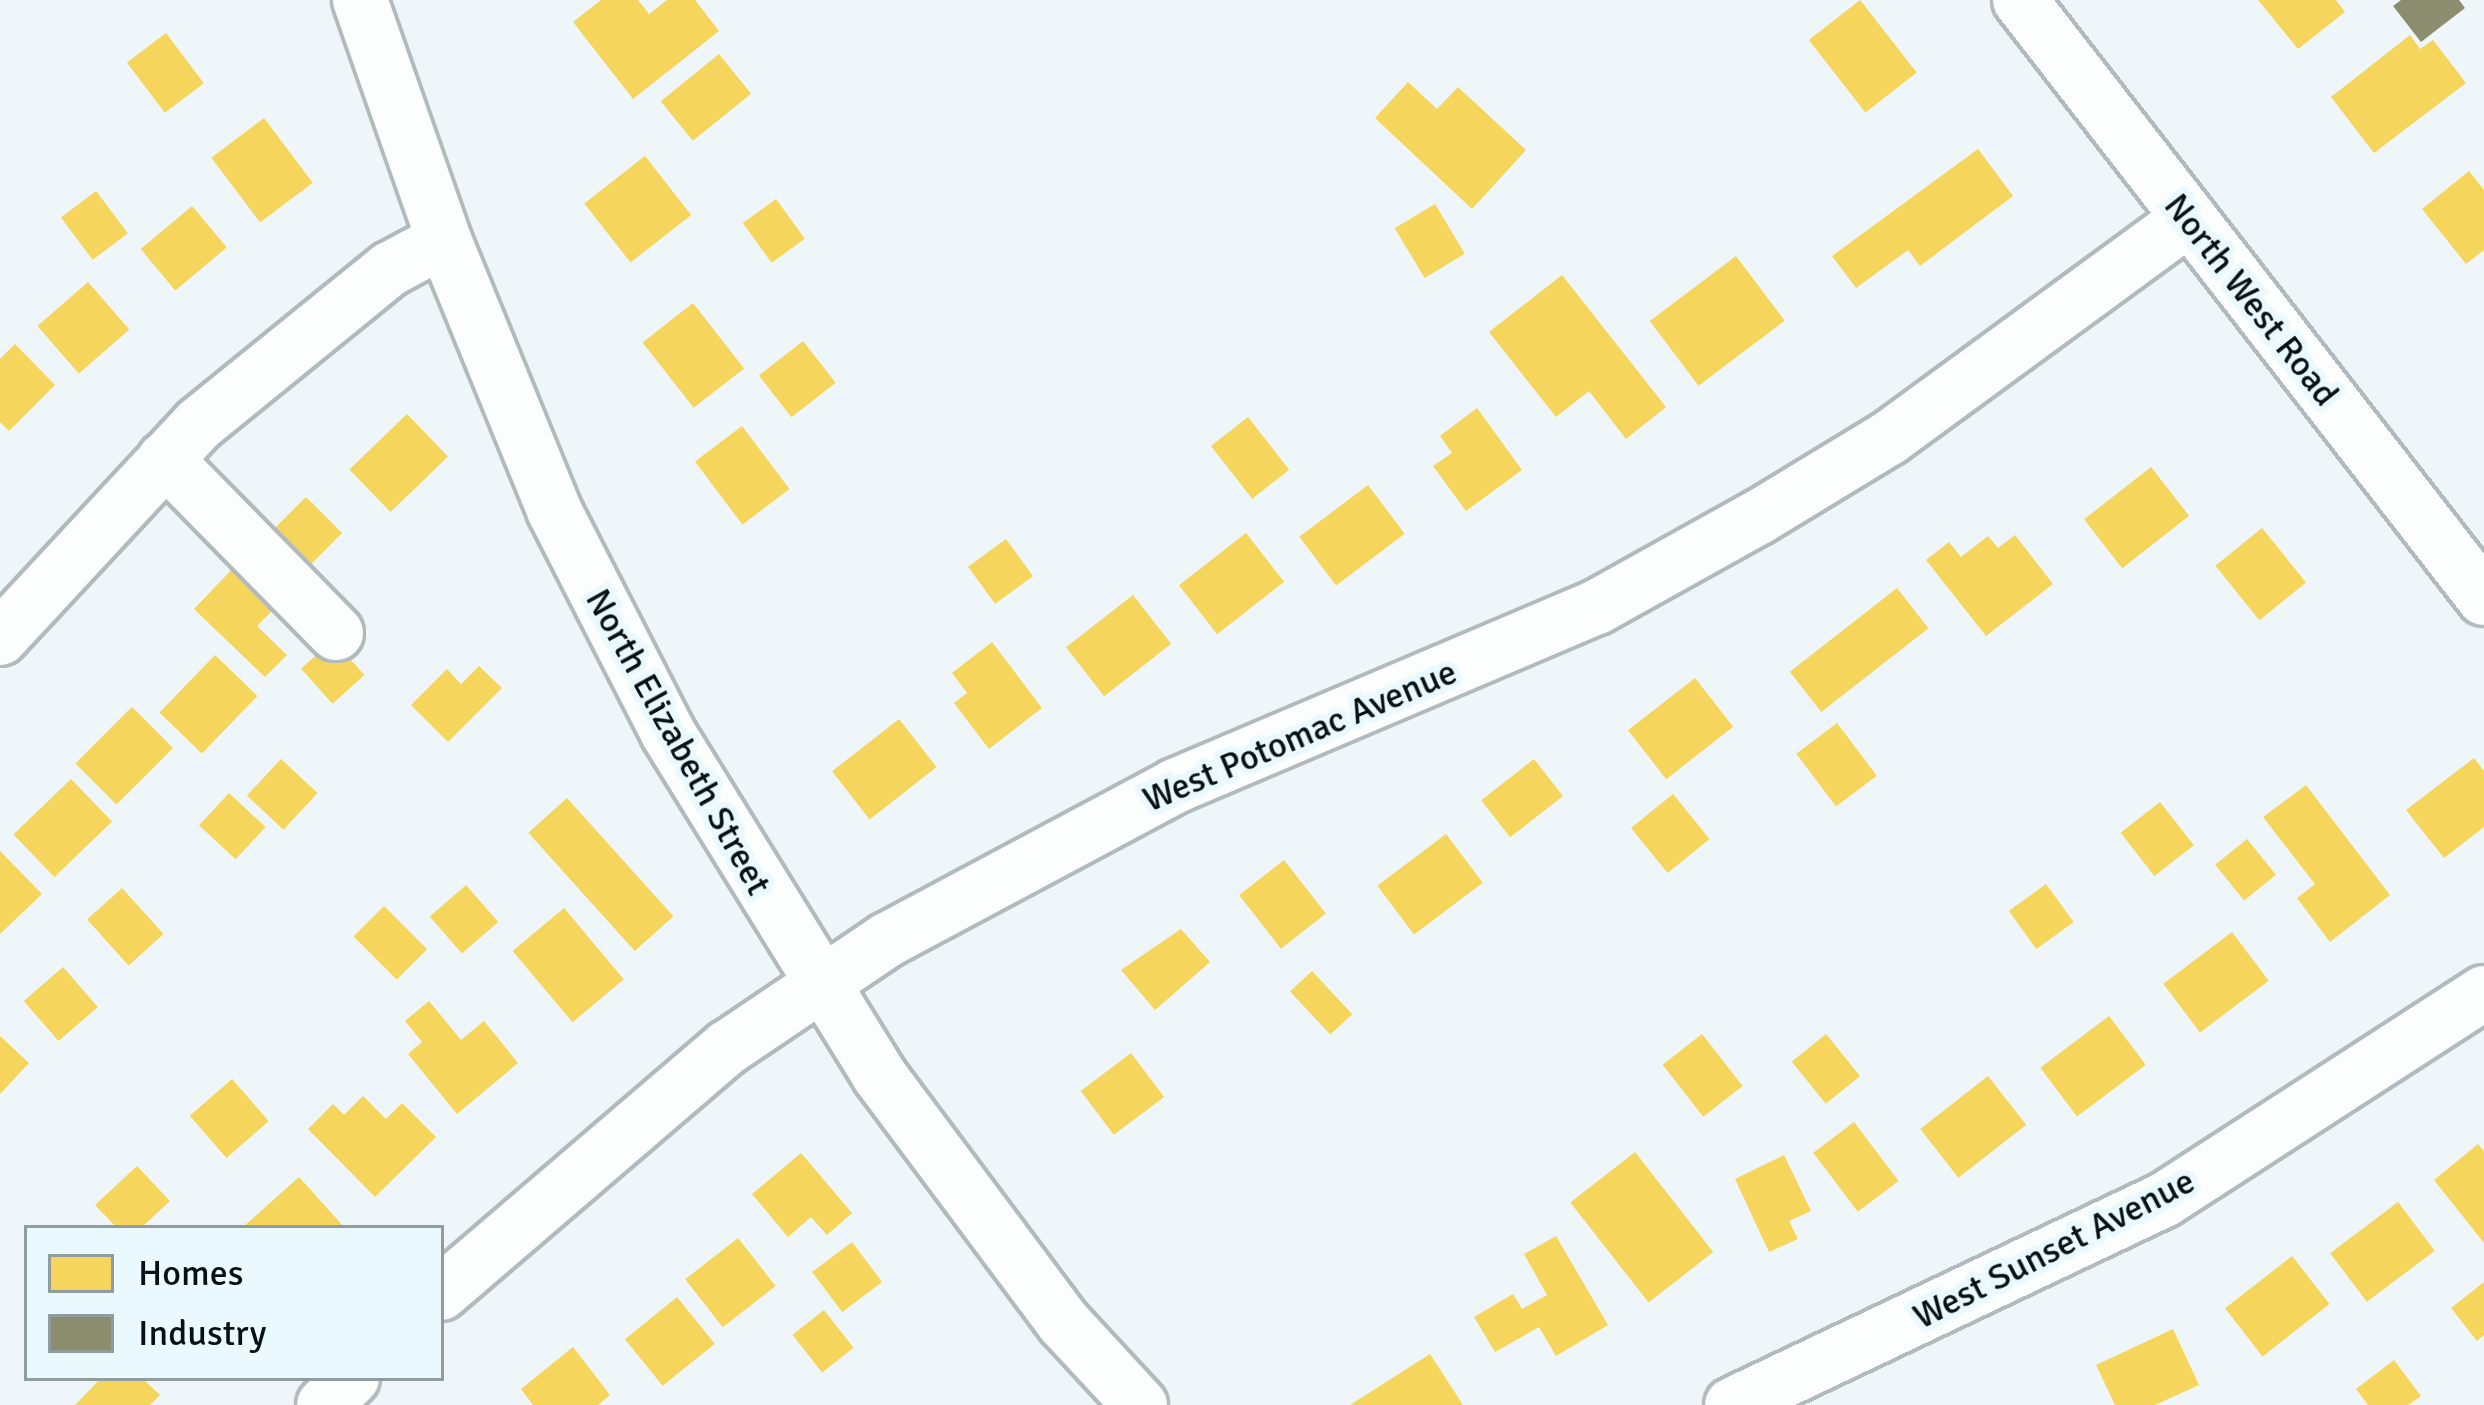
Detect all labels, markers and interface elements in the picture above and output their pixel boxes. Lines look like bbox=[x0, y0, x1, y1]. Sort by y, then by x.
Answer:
street label: North West Road bbox=[2155, 185, 2347, 415]
street label: North Elizabeth Street bbox=[576, 581, 780, 903]
street label: West Potomac Avenue bbox=[1137, 650, 1463, 822]
street label: West Sunset Avenue bbox=[1906, 1159, 2202, 1339]
legend bbox=[24, 1225, 444, 1381]
text: Homes bbox=[138, 1251, 243, 1296]
text: Industry bbox=[138, 1311, 266, 1356]

